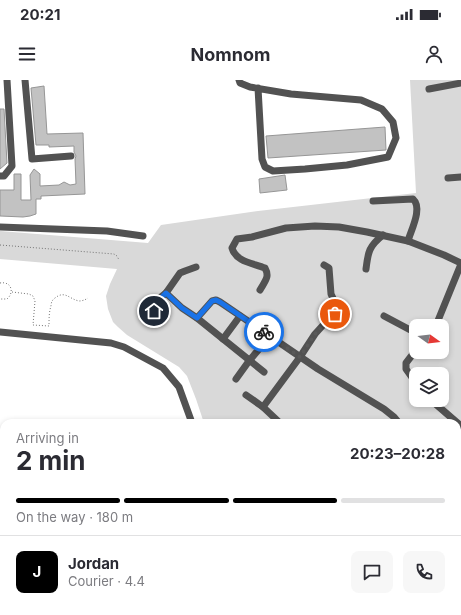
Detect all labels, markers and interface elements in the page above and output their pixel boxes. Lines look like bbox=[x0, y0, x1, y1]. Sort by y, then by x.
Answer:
text: 20:21 bbox=[20, 5, 61, 24]
icon: menu bbox=[16, 43, 38, 65]
icon: person bbox=[423, 43, 445, 65]
text: Nomnom bbox=[191, 44, 270, 65]
pin bbox=[137, 294, 171, 328]
pin bbox=[318, 297, 352, 331]
icon: home bbox=[143, 300, 165, 322]
icon: bag bbox=[324, 303, 346, 325]
courier bbox=[244, 312, 284, 352]
north arrow bbox=[409, 319, 449, 359]
map controls bbox=[409, 319, 449, 407]
icon: bike bbox=[253, 321, 275, 343]
button: layers bbox=[409, 367, 449, 407]
text: Arriving in bbox=[16, 430, 79, 446]
text: 20:23–20:28 bbox=[350, 444, 445, 463]
text: 2 min bbox=[16, 445, 86, 476]
text: On the way · 180 m bbox=[16, 509, 133, 525]
button: chat bbox=[351, 551, 393, 593]
button: phone bbox=[403, 551, 445, 593]
text: Jordan bbox=[68, 554, 119, 573]
text: J bbox=[33, 562, 41, 581]
text: Courier · 4.4 bbox=[68, 573, 145, 589]

